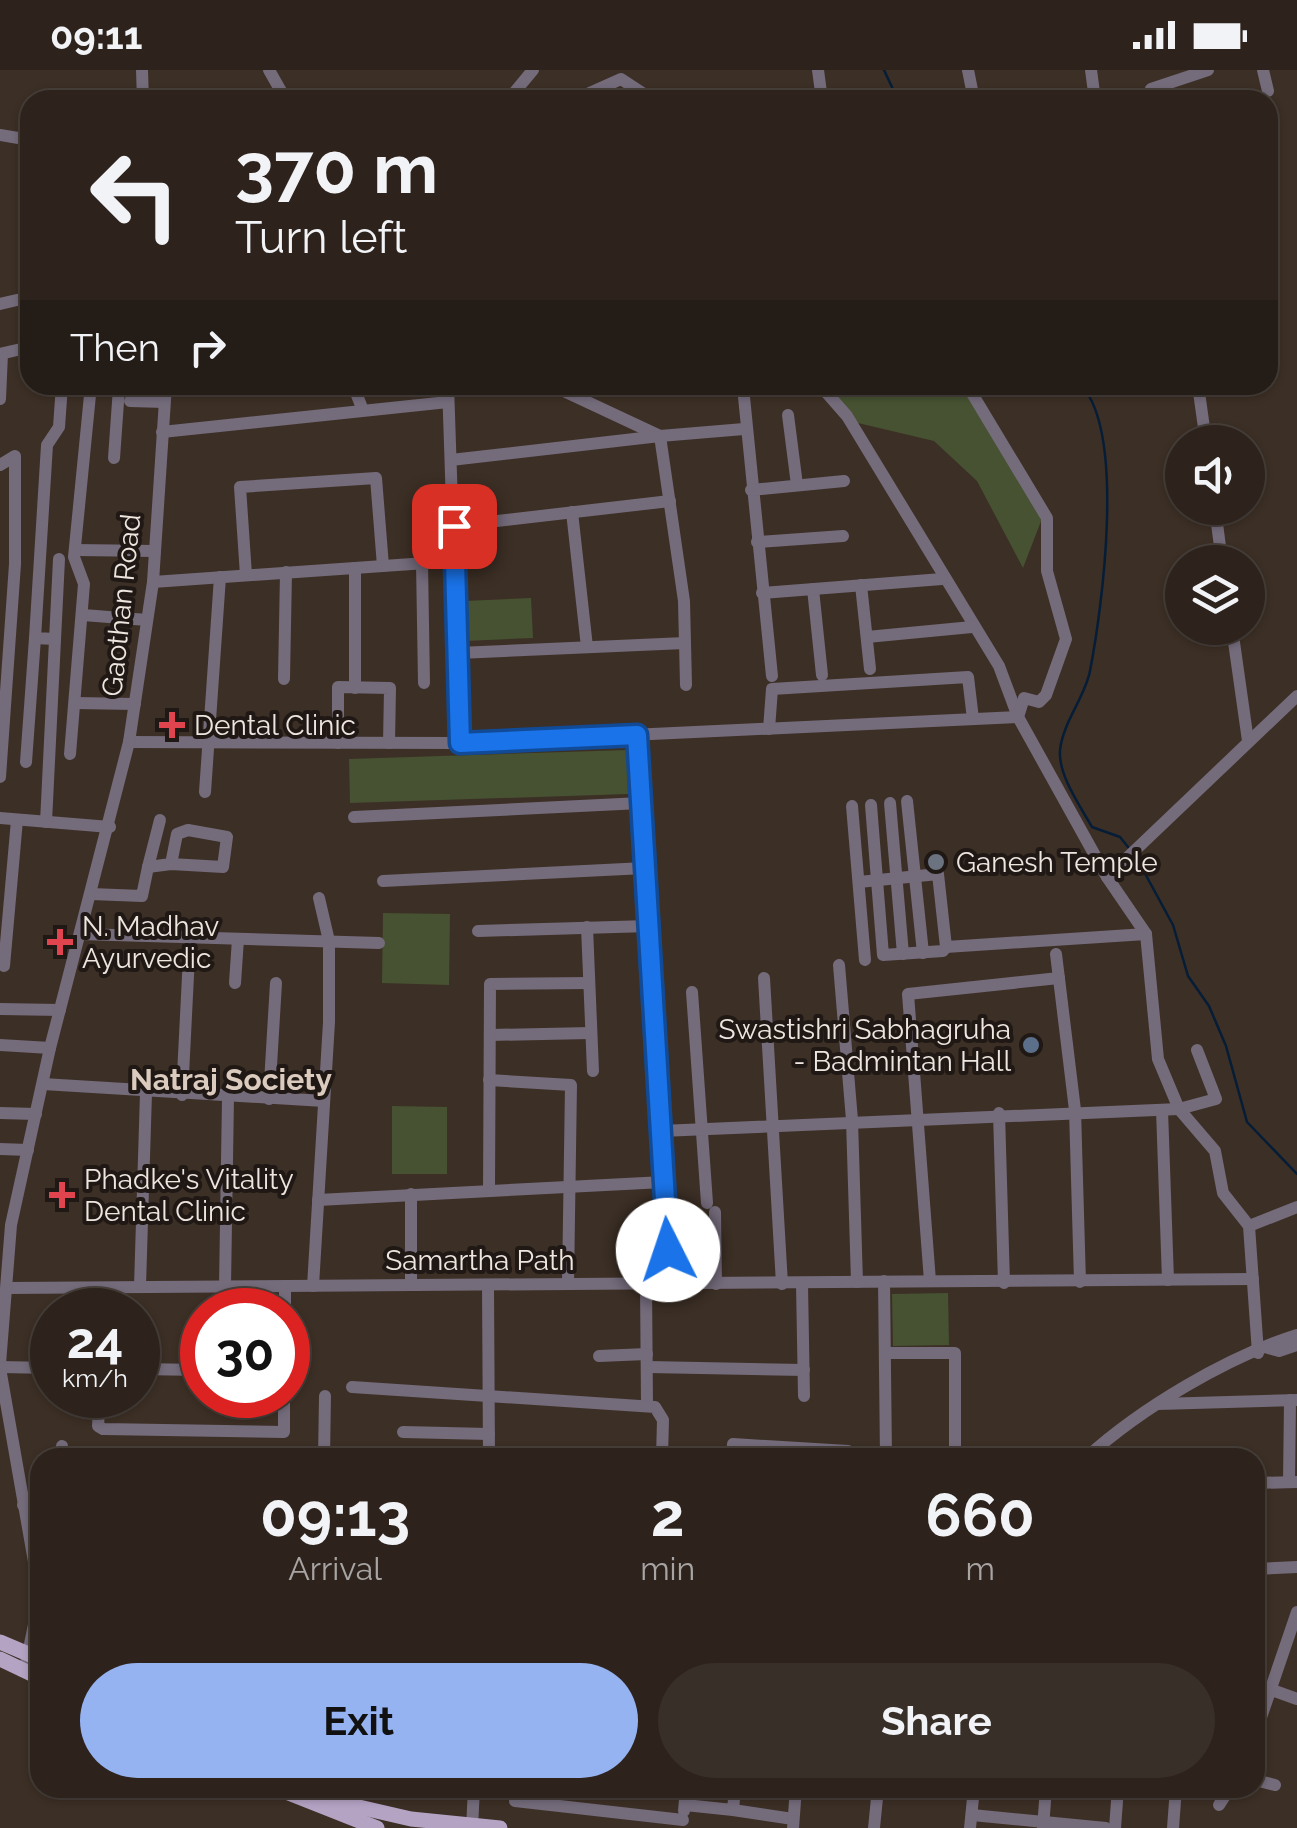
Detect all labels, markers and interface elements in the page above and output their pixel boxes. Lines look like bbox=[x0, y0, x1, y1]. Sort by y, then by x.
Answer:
text: 09:11 bbox=[50, 13, 143, 58]
text: 370 m bbox=[235, 127, 438, 209]
icon: left bbox=[70, 130, 200, 260]
text: Turn left bbox=[235, 211, 407, 264]
icon: right bbox=[180, 320, 235, 375]
text: Then bbox=[70, 325, 160, 370]
map controls bbox=[1165, 425, 1265, 645]
button: sound bbox=[1165, 425, 1265, 525]
pin bbox=[412, 484, 497, 569]
icon: arrive bbox=[427, 499, 482, 554]
street label: Gaothan Road bbox=[96, 512, 147, 698]
button: layers bbox=[1165, 545, 1265, 645]
place label: Dental Clinic bbox=[194, 709, 356, 742]
marker: Dental Clinic bbox=[159, 712, 185, 738]
place label: Ganesh Temple bbox=[956, 846, 1158, 879]
marker: Ganesh Temple bbox=[925, 851, 947, 873]
place label: N. Madhav Ayurvedic bbox=[82, 910, 219, 975]
marker: N. Madhav Ayurvedic bbox=[47, 929, 73, 955]
place label: Swastishri Sabhagruha - Badmintan Hall bbox=[718, 1013, 1011, 1078]
marker: Swastishri Sabhagruha - Badmintan Hall bbox=[1020, 1034, 1042, 1056]
district label: Natraj Society bbox=[130, 1062, 332, 1097]
place label: Phadke's Vitality Dental Clinic bbox=[84, 1163, 294, 1228]
marker: Phadke's Vitality Dental Clinic bbox=[49, 1182, 75, 1208]
position arrow bbox=[616, 1198, 720, 1302]
street label: Samartha Path bbox=[385, 1244, 575, 1277]
speed limit sign: 30 bbox=[180, 1288, 310, 1418]
text: 24 bbox=[67, 1311, 123, 1370]
text: km/h bbox=[62, 1363, 128, 1393]
text: 09:13 bbox=[260, 1480, 410, 1550]
text: 2 bbox=[651, 1480, 685, 1550]
text: 660 bbox=[925, 1480, 1035, 1550]
text: Arrival bbox=[288, 1550, 382, 1587]
text: min bbox=[640, 1550, 695, 1587]
text: m bbox=[965, 1550, 995, 1587]
button: Exit bbox=[80, 1663, 638, 1778]
button: Share bbox=[658, 1663, 1215, 1778]

